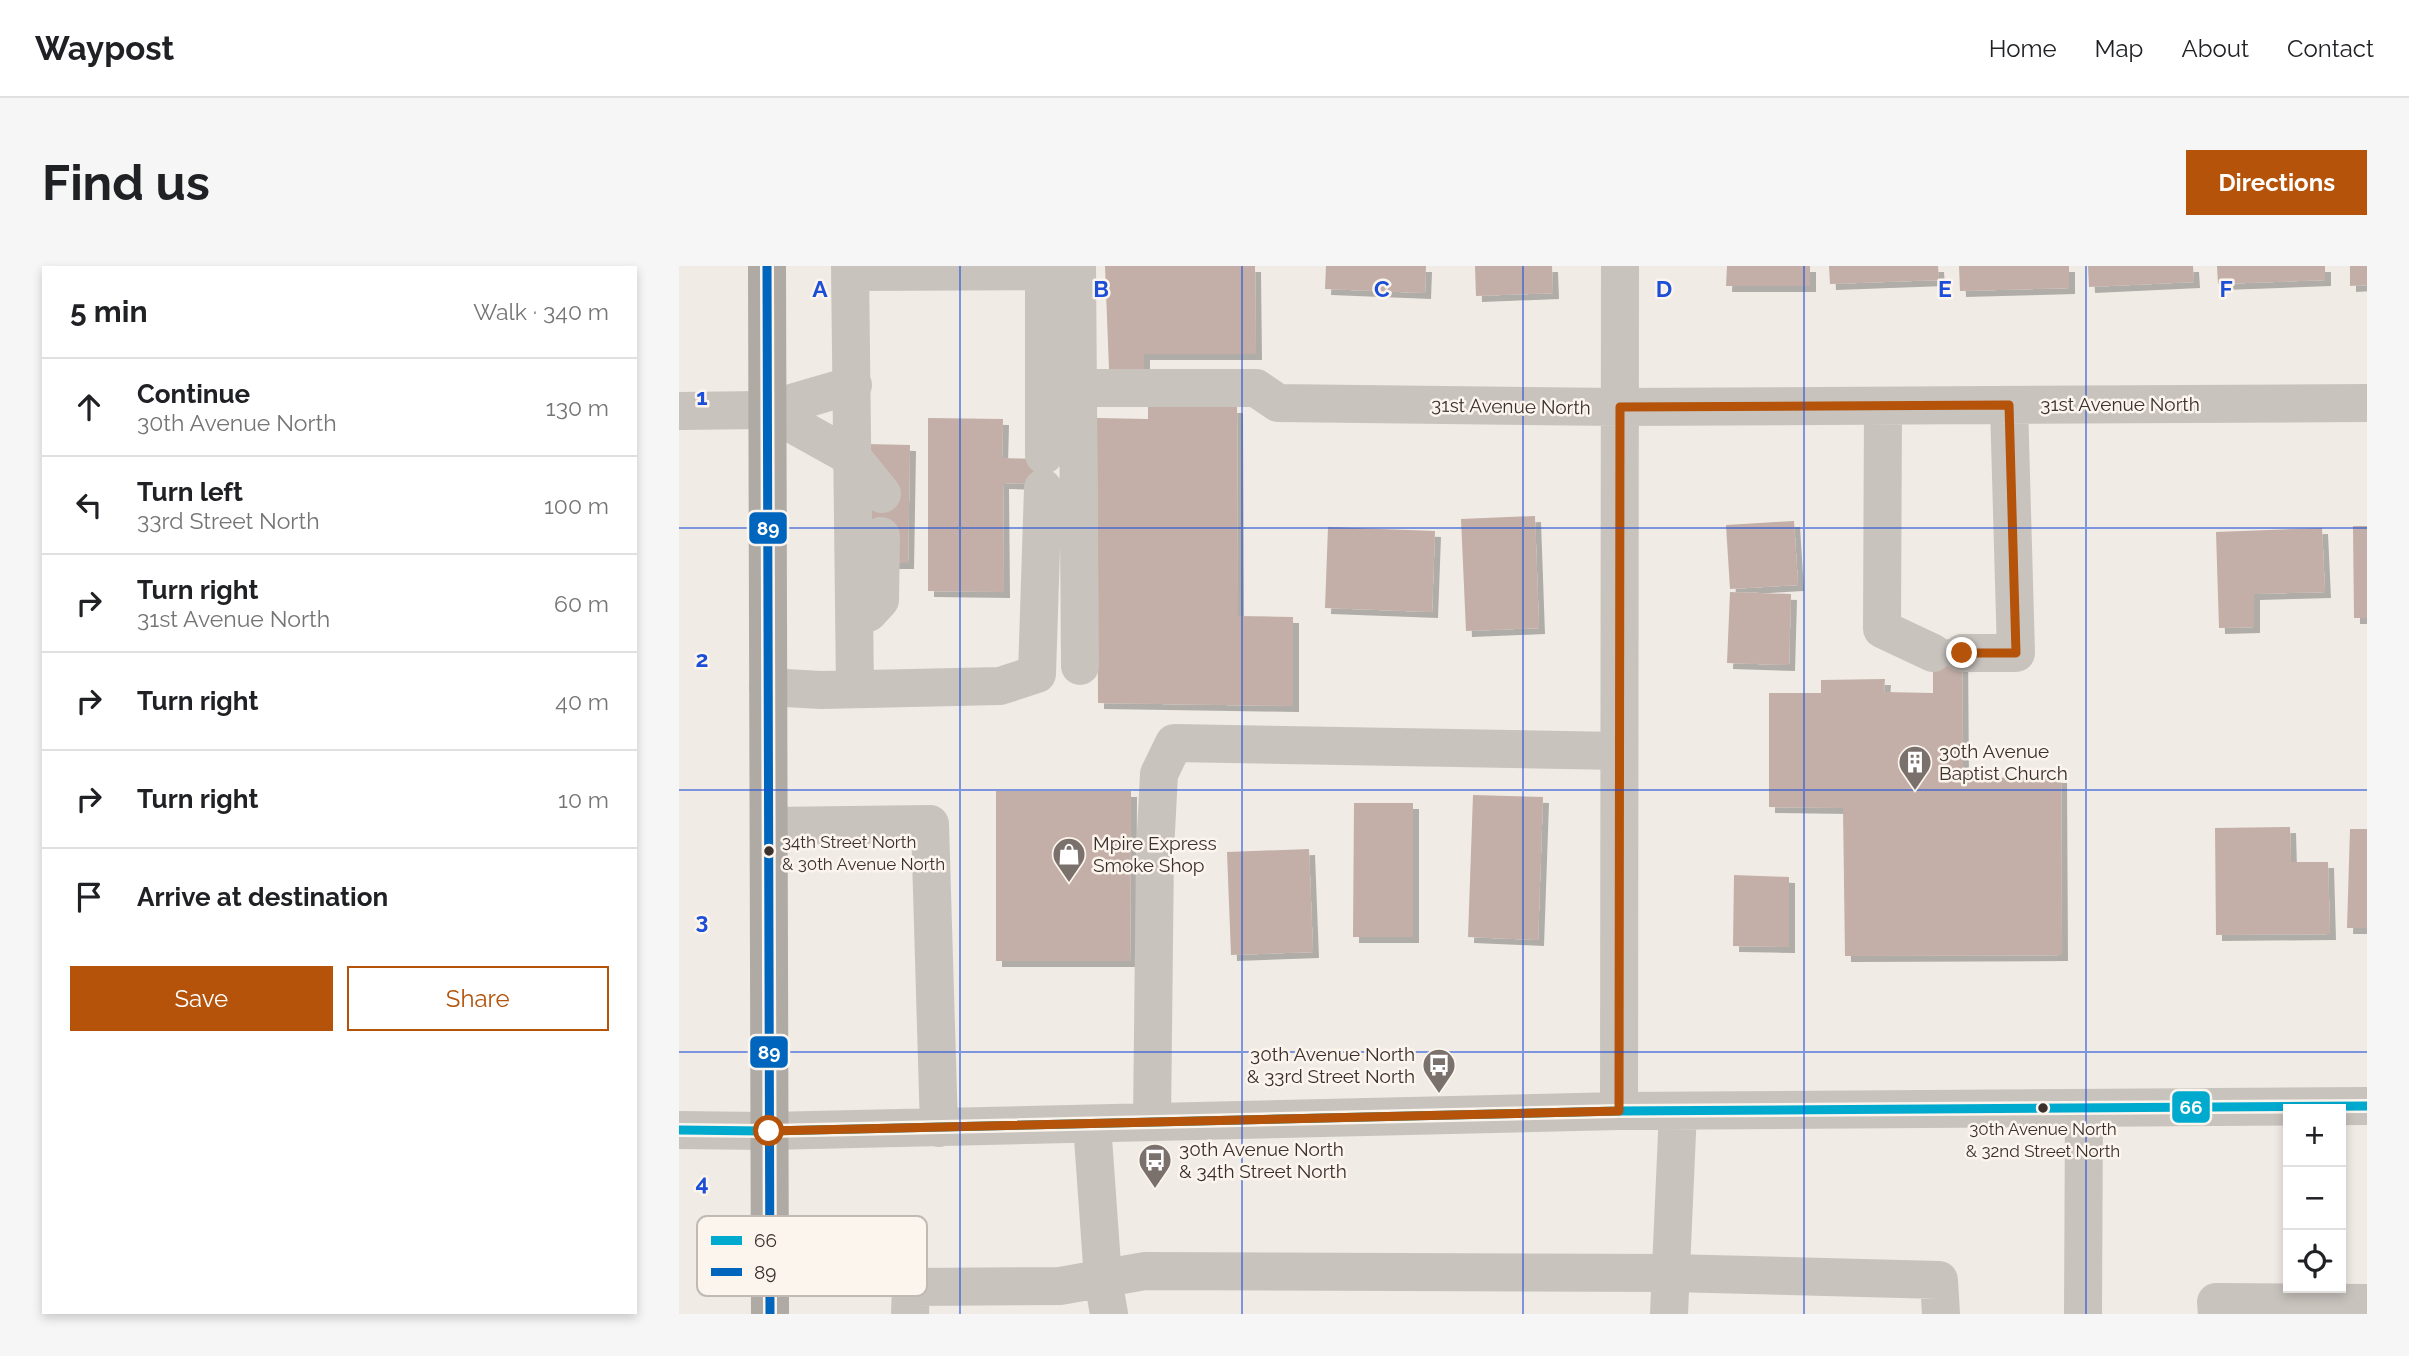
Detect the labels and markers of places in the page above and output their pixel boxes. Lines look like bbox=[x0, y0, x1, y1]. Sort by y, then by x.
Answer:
place label: 30th Avenue Baptist Church bbox=[1939, 740, 2068, 784]
building icon: 30th Avenue Baptist Church bbox=[1896, 743, 1934, 792]
place label: 34th Street North & 30th Avenue North bbox=[782, 832, 945, 874]
place label: Mpire Express Smoke Shop bbox=[1093, 832, 1217, 876]
shop icon: Mpire Express Smoke Shop bbox=[1050, 835, 1088, 884]
marker: 34th Street North & 30th Avenue North bbox=[762, 844, 776, 858]
place label: 30th Avenue North & 33rd Street North bbox=[1247, 1043, 1415, 1087]
bus stop icon: 30th Avenue North & 33rd Street North bbox=[1420, 1046, 1458, 1095]
marker: 30th Avenue North & 32nd Street North bbox=[2036, 1101, 2050, 1115]
place label: 30th Avenue North & 32nd Street North bbox=[1966, 1119, 2120, 1161]
place label: 30th Avenue North & 34th Street North bbox=[1179, 1138, 1347, 1182]
bus stop icon: 30th Avenue North & 34th Street North bbox=[1136, 1141, 1174, 1190]

